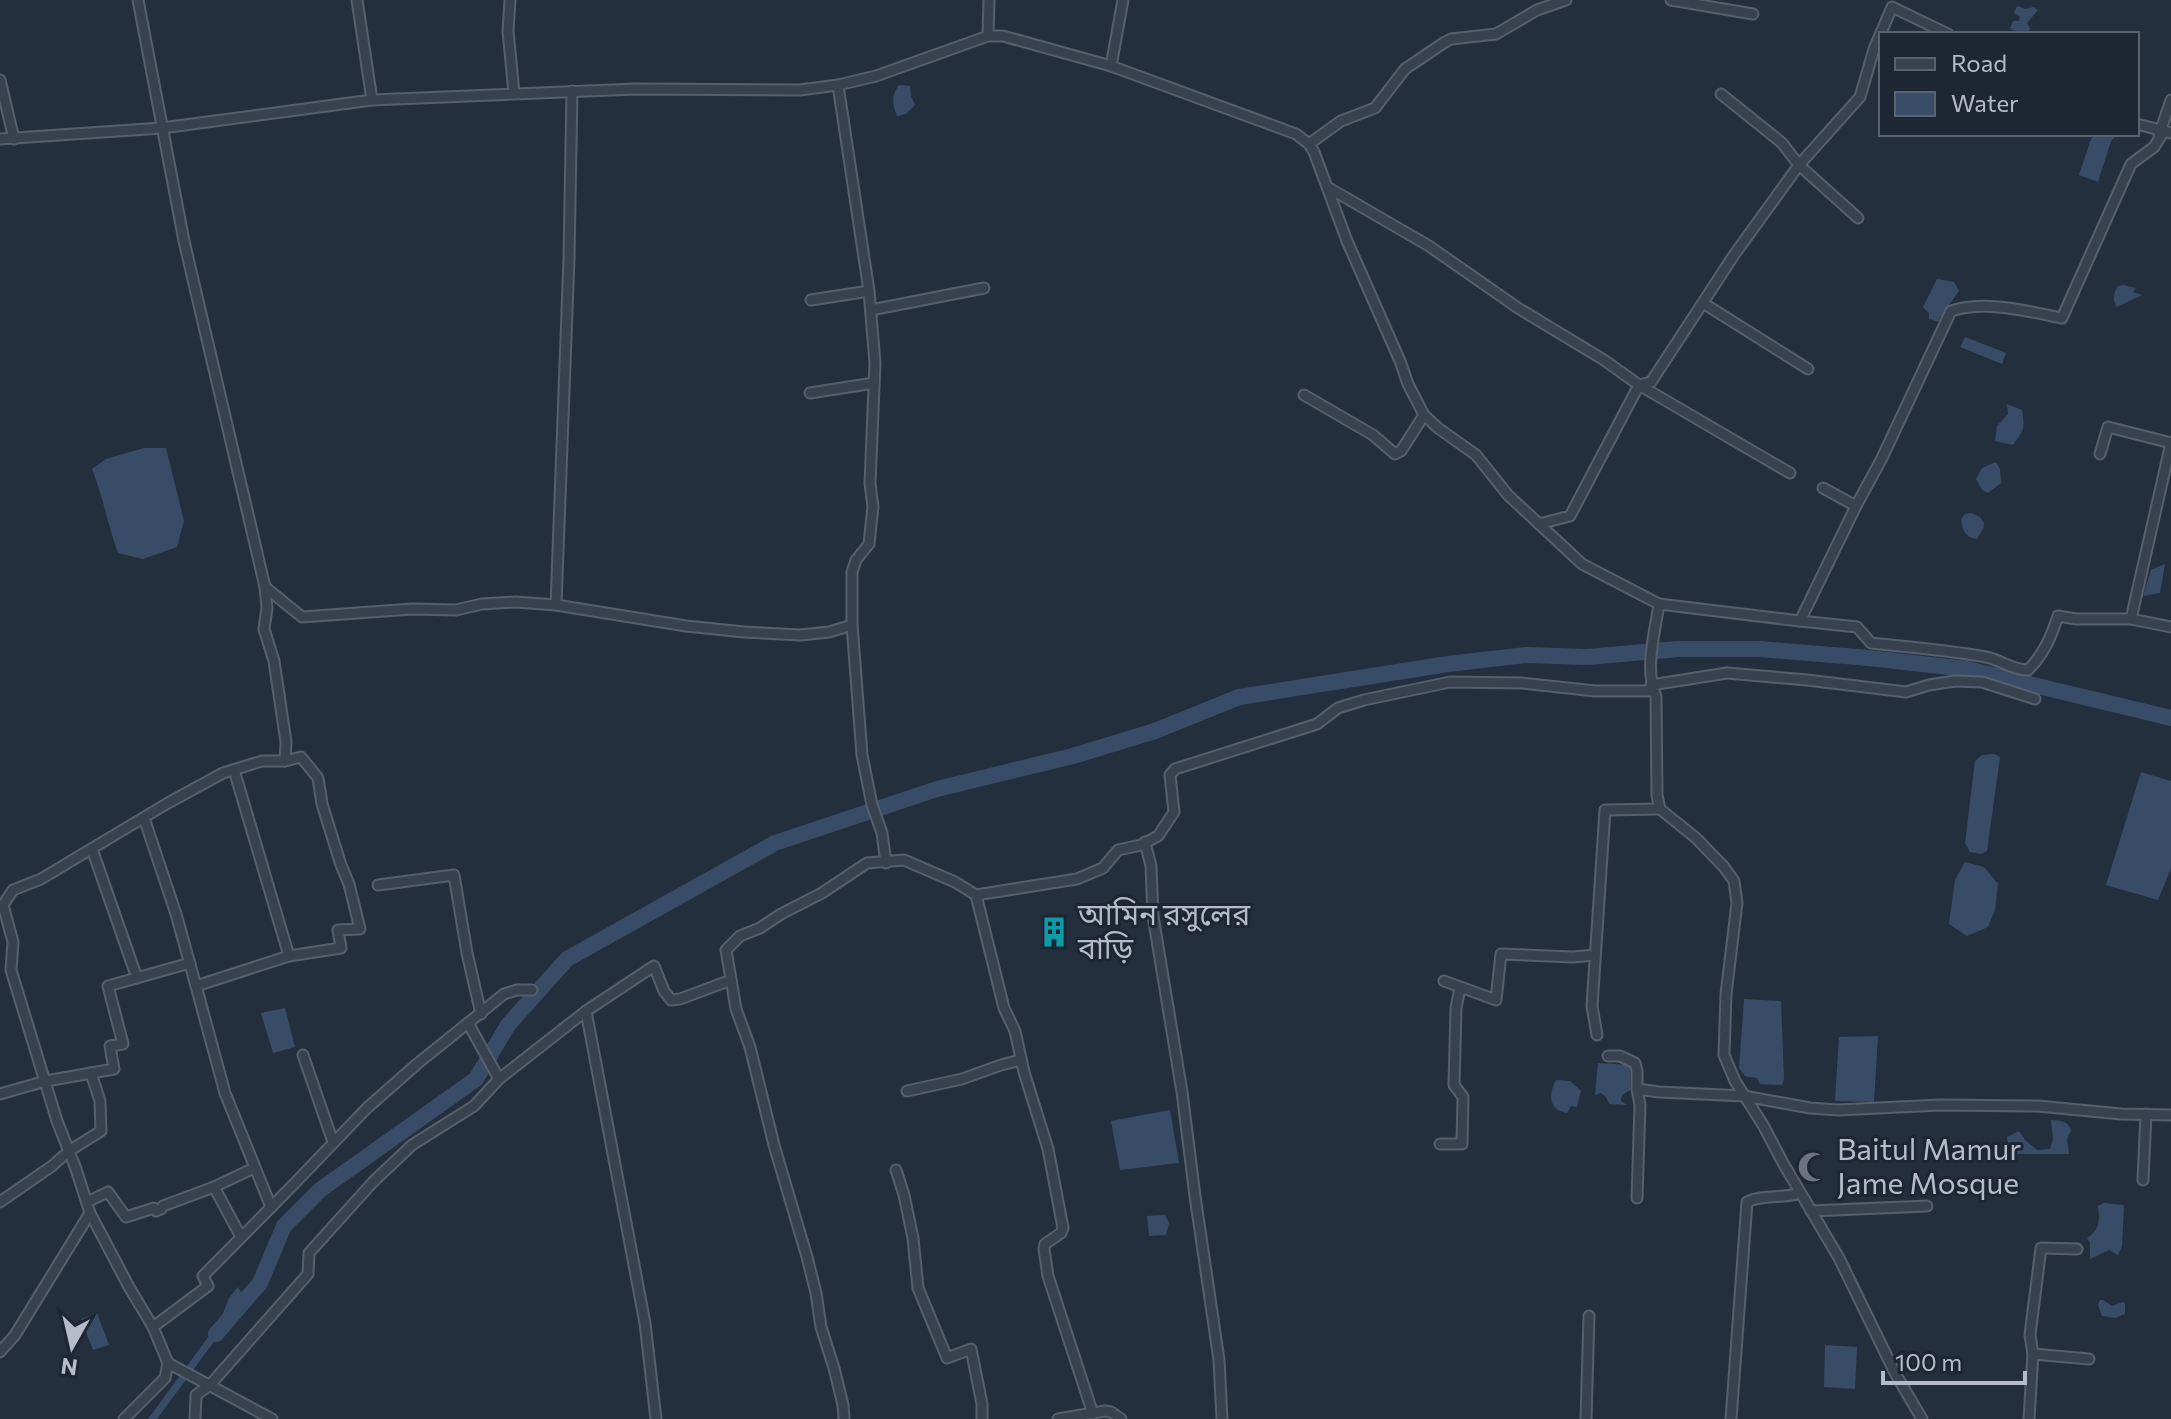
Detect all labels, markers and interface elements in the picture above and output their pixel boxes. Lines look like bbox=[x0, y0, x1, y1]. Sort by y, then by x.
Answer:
legend bbox=[1879, 32, 2139, 136]
text: Road bbox=[1951, 48, 2007, 77]
text: Water bbox=[1951, 88, 2019, 117]
place label: আমিন রসুলের বাড়ি bbox=[1077, 894, 1251, 965]
building icon: আমিন রসুলের বাড়ি bbox=[1037, 915, 1071, 949]
place label: Baitul Mamur Jame Mosque bbox=[1837, 1129, 2021, 1200]
mosque icon: Baitul Mamur Jame Mosque bbox=[1796, 1150, 1830, 1184]
north arrow bbox=[32, 1307, 112, 1387]
scale bar bbox=[1883, 1335, 2025, 1385]
text: 100 m bbox=[1895, 1347, 1962, 1376]
text: N bbox=[59, 1353, 79, 1382]

